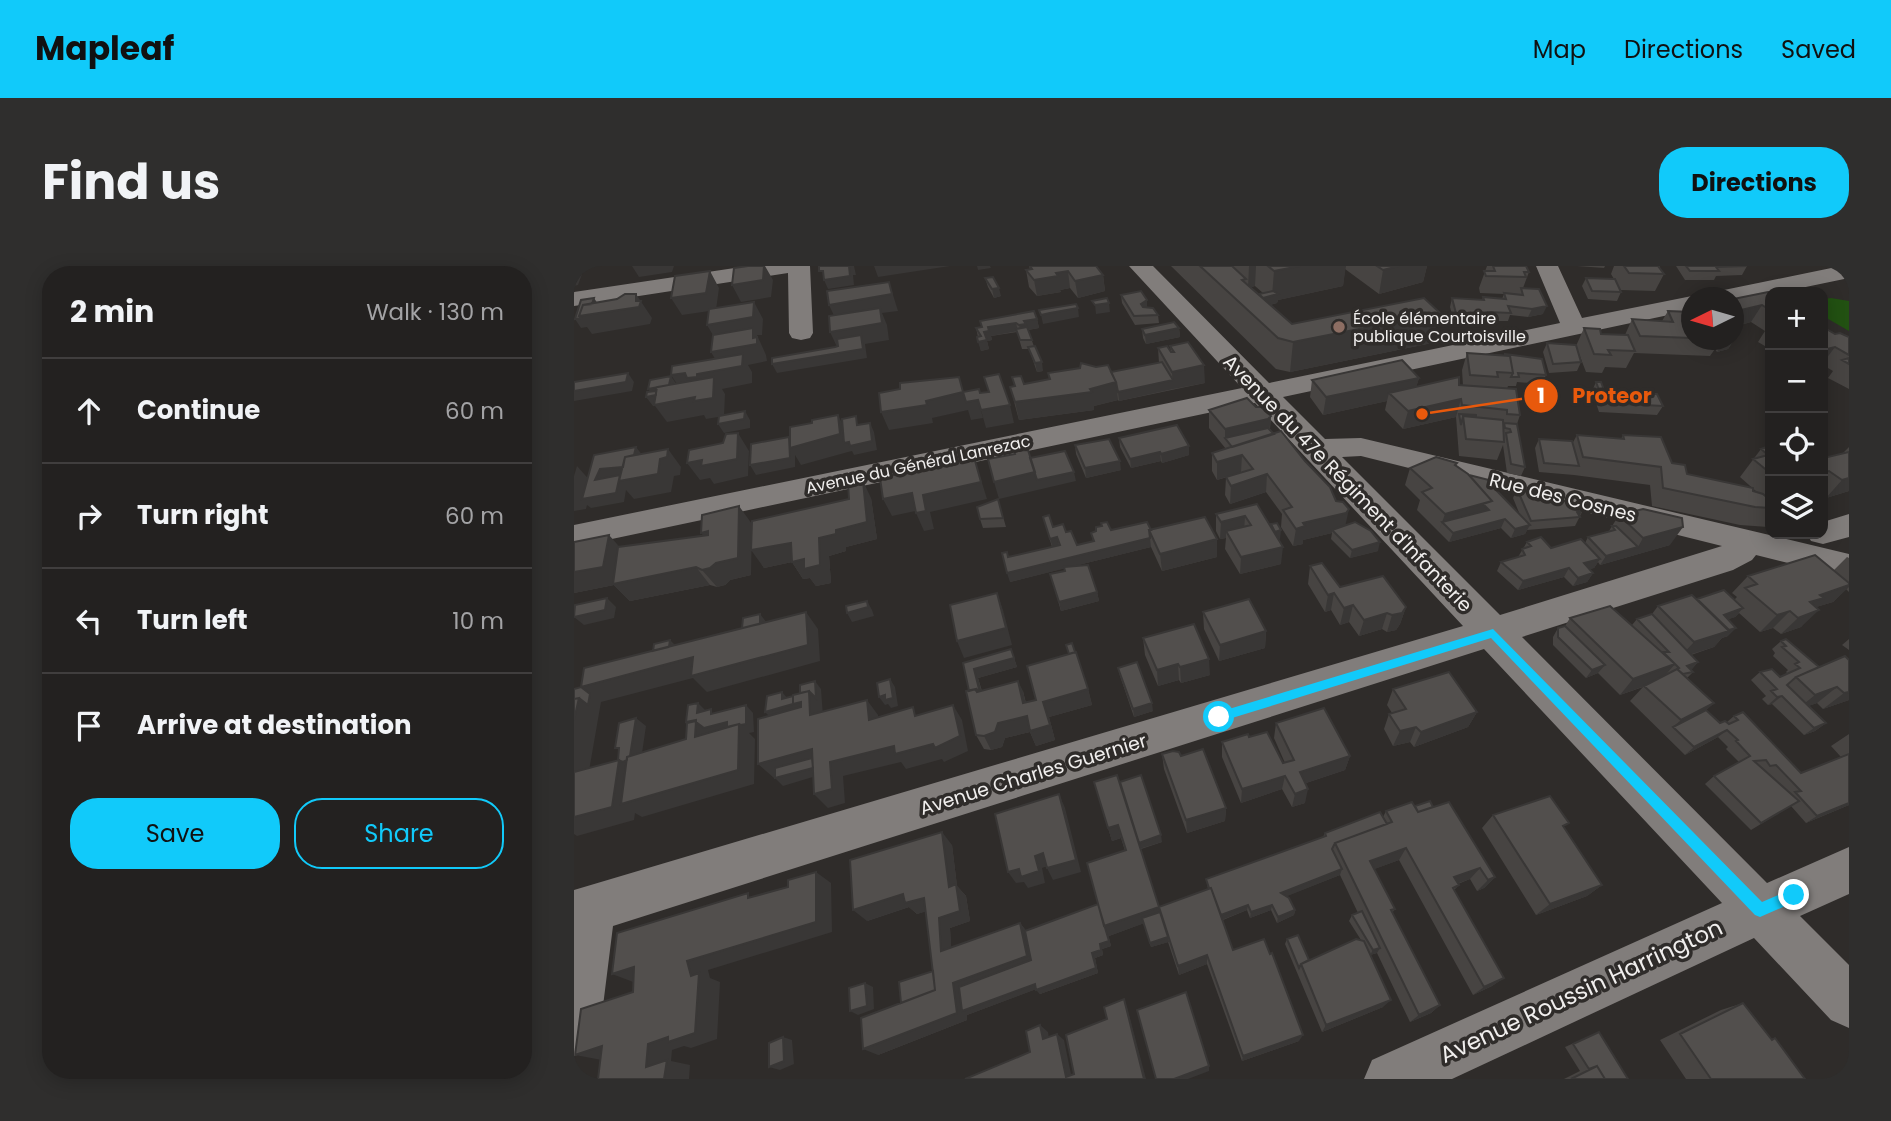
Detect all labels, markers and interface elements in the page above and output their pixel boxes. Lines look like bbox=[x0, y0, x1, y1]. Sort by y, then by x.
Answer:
text: Mapleaf bbox=[35, 25, 174, 72]
text: Map bbox=[1533, 33, 1586, 66]
text: Directions bbox=[1624, 33, 1743, 66]
text: Saved bbox=[1781, 33, 1856, 66]
button: Directions bbox=[1659, 147, 1849, 218]
text: Find us bbox=[42, 148, 220, 216]
north arrow bbox=[1681, 287, 1744, 350]
map controls bbox=[1765, 287, 1828, 539]
button: + bbox=[1765, 287, 1828, 350]
text: 2 min bbox=[70, 290, 154, 333]
text: Walk · 130 m bbox=[366, 296, 504, 328]
place label: École élémentaire publique Courtoisville bbox=[1353, 307, 1526, 348]
marker: École élémentaire publique Courtoisville bbox=[1331, 319, 1347, 335]
street label: Avenue du 47e Régiment d'Infanterie bbox=[1217, 349, 1478, 618]
button: − bbox=[1765, 350, 1828, 413]
callout: Proteor bbox=[1523, 375, 1665, 417]
text: 1 bbox=[1537, 381, 1545, 410]
text: Proteor bbox=[1572, 381, 1652, 410]
icon: ahead bbox=[70, 392, 108, 430]
text: Continue bbox=[137, 392, 260, 428]
text: 60 m bbox=[445, 395, 504, 427]
button: locate bbox=[1765, 413, 1828, 476]
street label: Avenue du Général Lanrezac bbox=[804, 429, 1033, 500]
street label: Rue des Cosnes bbox=[1486, 466, 1639, 529]
button: layers bbox=[1765, 476, 1828, 539]
icon: right bbox=[70, 497, 108, 535]
text: Turn right bbox=[137, 497, 269, 533]
text: 60 m bbox=[445, 500, 504, 532]
icon: left bbox=[70, 602, 108, 640]
text: Turn left bbox=[137, 602, 248, 638]
text: 10 m bbox=[452, 605, 504, 637]
route start bbox=[1203, 701, 1234, 732]
icon: arrive bbox=[70, 707, 108, 745]
text: Arrive at destination bbox=[137, 707, 412, 743]
street label: Avenue Charles Guernier bbox=[916, 727, 1150, 822]
button: Save bbox=[70, 798, 280, 869]
button: Share bbox=[294, 798, 504, 869]
route end bbox=[1778, 879, 1809, 910]
street label: Avenue Roussin Harrington bbox=[1434, 911, 1728, 1071]

